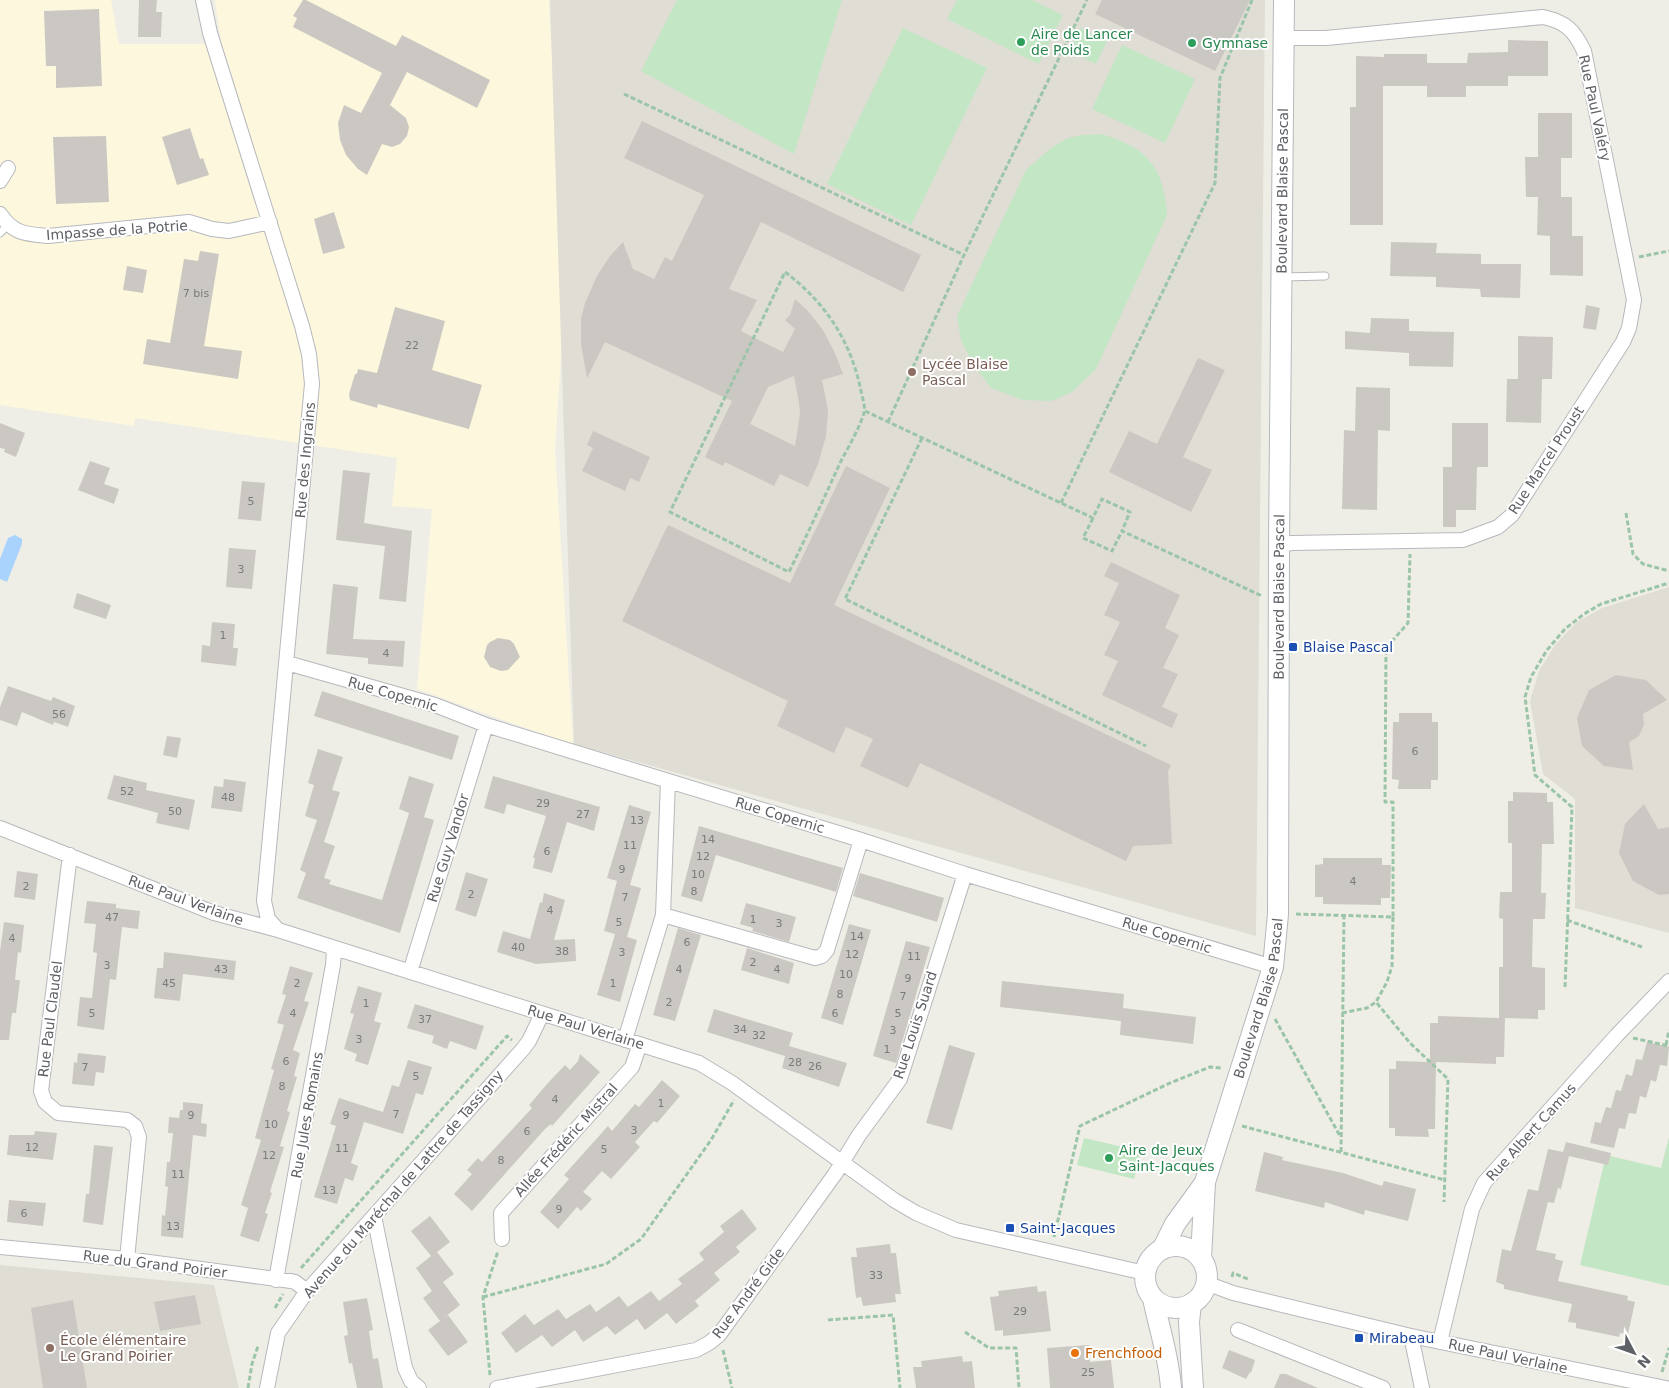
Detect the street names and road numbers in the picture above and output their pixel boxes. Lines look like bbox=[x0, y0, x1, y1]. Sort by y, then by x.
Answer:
street label: Rue Paul Valéry bbox=[1576, 53, 1614, 163]
street label: Boulevard Blaise Pascal bbox=[1273, 108, 1291, 274]
street label: Impasse de la Potrie bbox=[46, 217, 188, 243]
street label: Rue des Ingrains bbox=[292, 401, 318, 519]
street label: Rue Marcel Proust bbox=[1505, 403, 1587, 517]
street label: Boulevard Blaise Pascal bbox=[1271, 514, 1287, 680]
street label: Rue Copernic bbox=[346, 674, 440, 714]
street label: Rue Guy Vandor bbox=[424, 792, 472, 904]
street label: Rue Copernic bbox=[733, 794, 827, 836]
street label: Rue Paul Verlaine bbox=[126, 872, 246, 928]
street label: Rue Copernic bbox=[1120, 914, 1214, 956]
street label: Boulevard Blaise Pascal bbox=[1230, 917, 1286, 1080]
street label: Rue Paul Claudel bbox=[35, 960, 65, 1078]
street label: Rue Louis Suard bbox=[890, 969, 940, 1081]
street label: Rue Paul Verlaine bbox=[526, 1002, 646, 1052]
street label: Rue Jules Romains bbox=[288, 1050, 326, 1180]
street label: Avenue du Maréchal de Lattre de Tassigny bbox=[300, 1067, 506, 1301]
street label: Allée Frédéric Mistral bbox=[511, 1080, 621, 1200]
street label: Rue Albert Camus bbox=[1483, 1080, 1579, 1184]
street label: Rue André Gide bbox=[709, 1245, 787, 1341]
street label: Rue du Grand Poirier bbox=[82, 1247, 228, 1281]
street label: Rue Paul Verlaine bbox=[1447, 1336, 1569, 1376]

